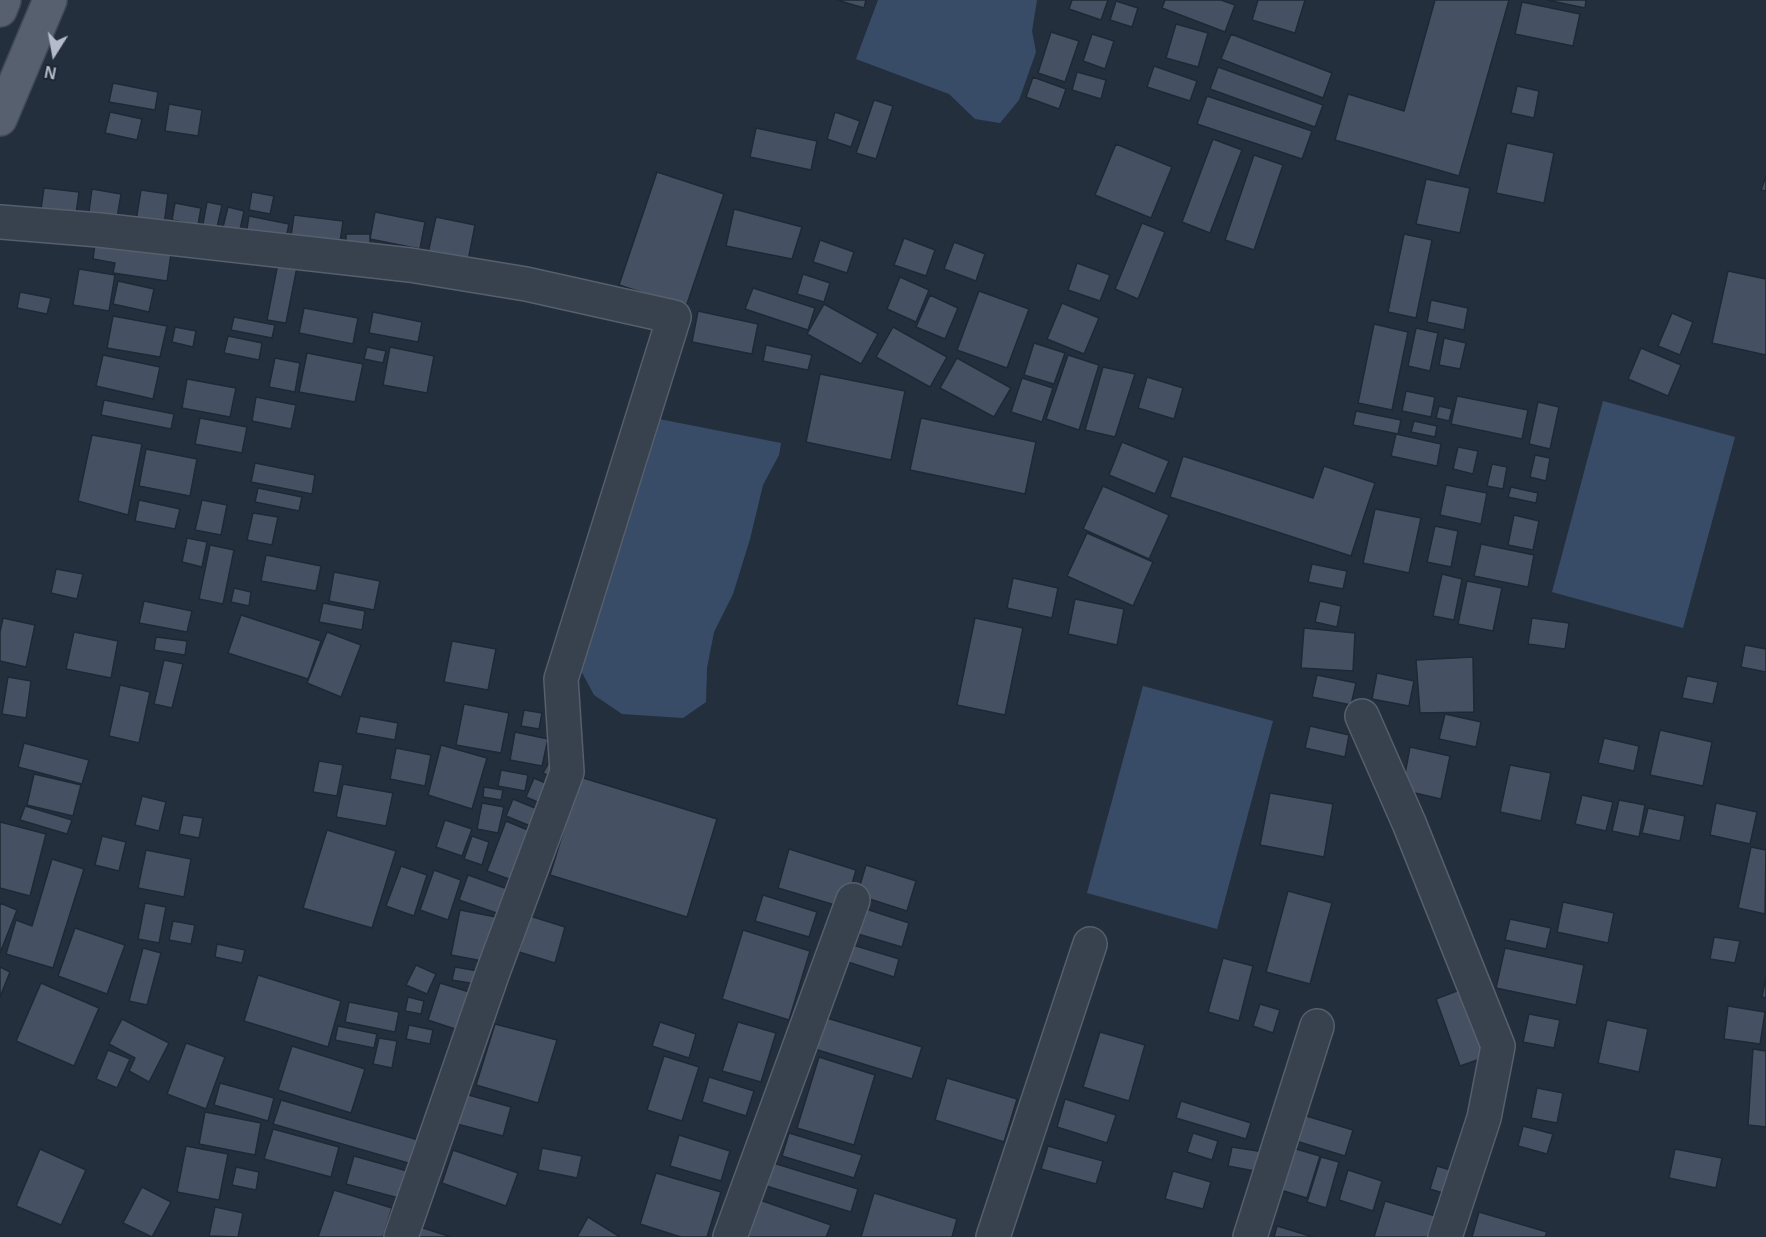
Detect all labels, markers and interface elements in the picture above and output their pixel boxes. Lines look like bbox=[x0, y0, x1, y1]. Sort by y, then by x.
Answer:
north arrow bbox=[24, 24, 84, 84]
text: N bbox=[43, 63, 58, 82]

